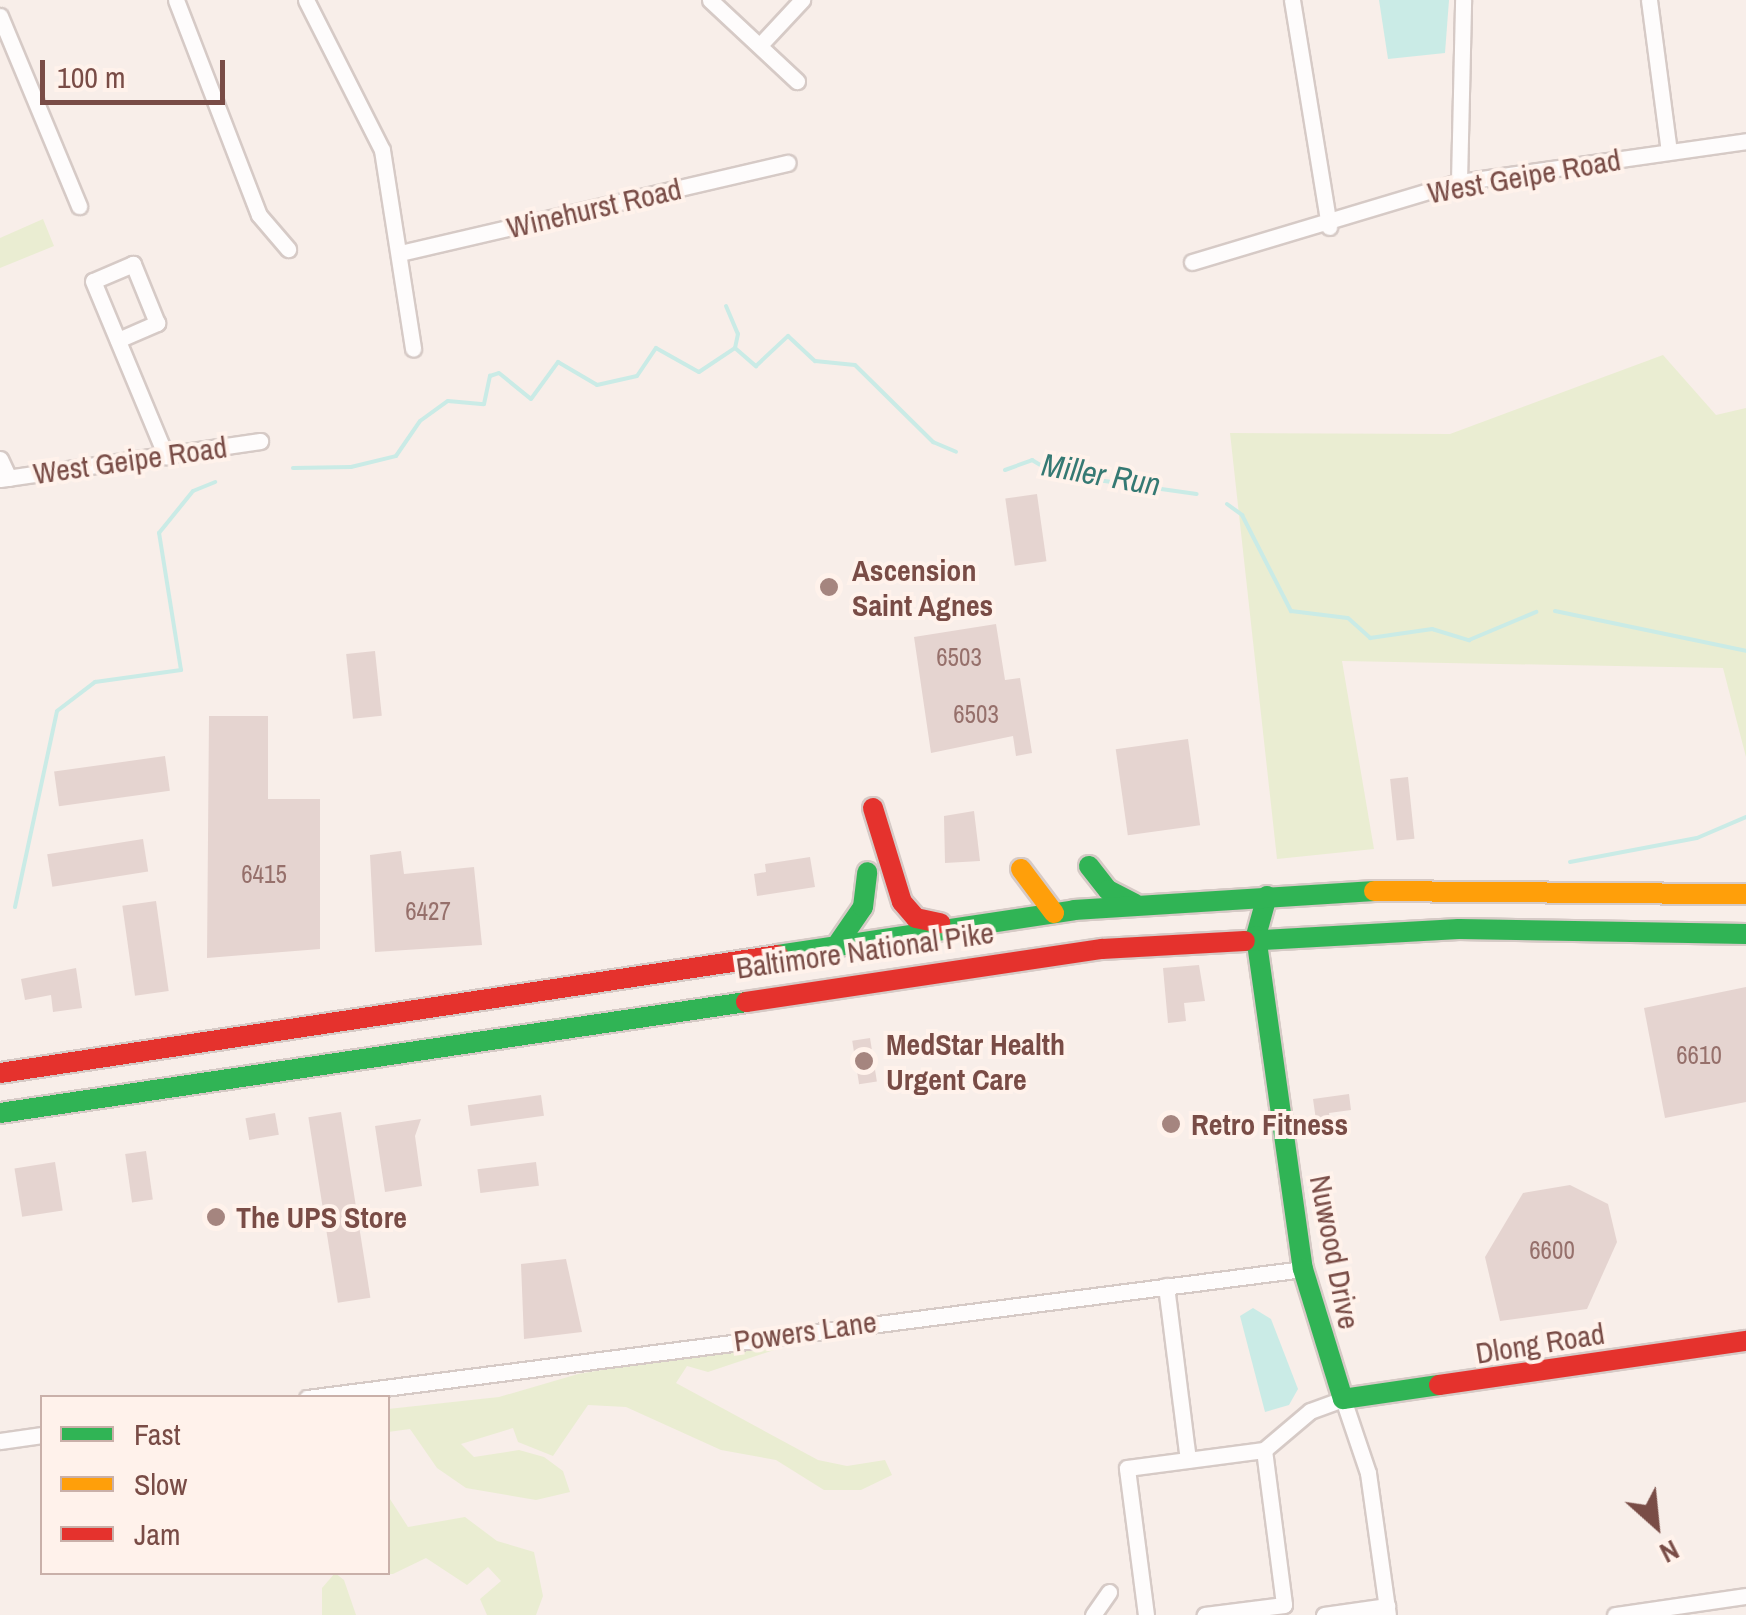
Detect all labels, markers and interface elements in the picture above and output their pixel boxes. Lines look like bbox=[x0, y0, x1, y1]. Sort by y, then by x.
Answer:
scale bar bbox=[45, 40, 230, 102]
text: 100 m bbox=[57, 57, 125, 97]
street label: West Geipe Road bbox=[1425, 141, 1623, 211]
street label: Winehurst Road bbox=[503, 170, 685, 246]
street label: West Geipe Road bbox=[31, 429, 229, 491]
water label: Miller Run bbox=[1039, 446, 1163, 504]
place label: Ascension Saint Agnes bbox=[852, 552, 994, 622]
marker: Ascension Saint Agnes bbox=[816, 574, 842, 600]
house number: 6503 bbox=[936, 642, 982, 672]
house number: 6503 bbox=[953, 699, 999, 729]
house number: 6415 bbox=[241, 859, 287, 889]
house number: 6427 bbox=[405, 896, 451, 926]
street label: Baltimore National Pike bbox=[734, 914, 996, 986]
place label: MedStar Health Urgent Care bbox=[886, 1026, 1065, 1096]
house number: 6610 bbox=[1676, 1040, 1722, 1070]
marker: MedStar Health Urgent Care bbox=[851, 1048, 877, 1074]
place label: Retro Fitness bbox=[1191, 1106, 1348, 1142]
marker: Retro Fitness bbox=[1160, 1113, 1182, 1135]
street label: Nuwood Drive bbox=[1302, 1172, 1368, 1332]
place label: The UPS Store bbox=[236, 1199, 407, 1235]
marker: The UPS Store bbox=[205, 1206, 227, 1228]
house number: 6600 bbox=[1529, 1235, 1575, 1265]
street label: Powers Lane bbox=[731, 1303, 879, 1359]
street label: Dlong Road bbox=[1473, 1315, 1607, 1371]
legend bbox=[40, 1395, 390, 1575]
text: Fast bbox=[134, 1414, 181, 1454]
text: Slow bbox=[134, 1464, 187, 1504]
north arrow bbox=[1606, 1475, 1706, 1575]
text: Jam bbox=[134, 1514, 180, 1554]
text: N bbox=[1654, 1531, 1686, 1572]

